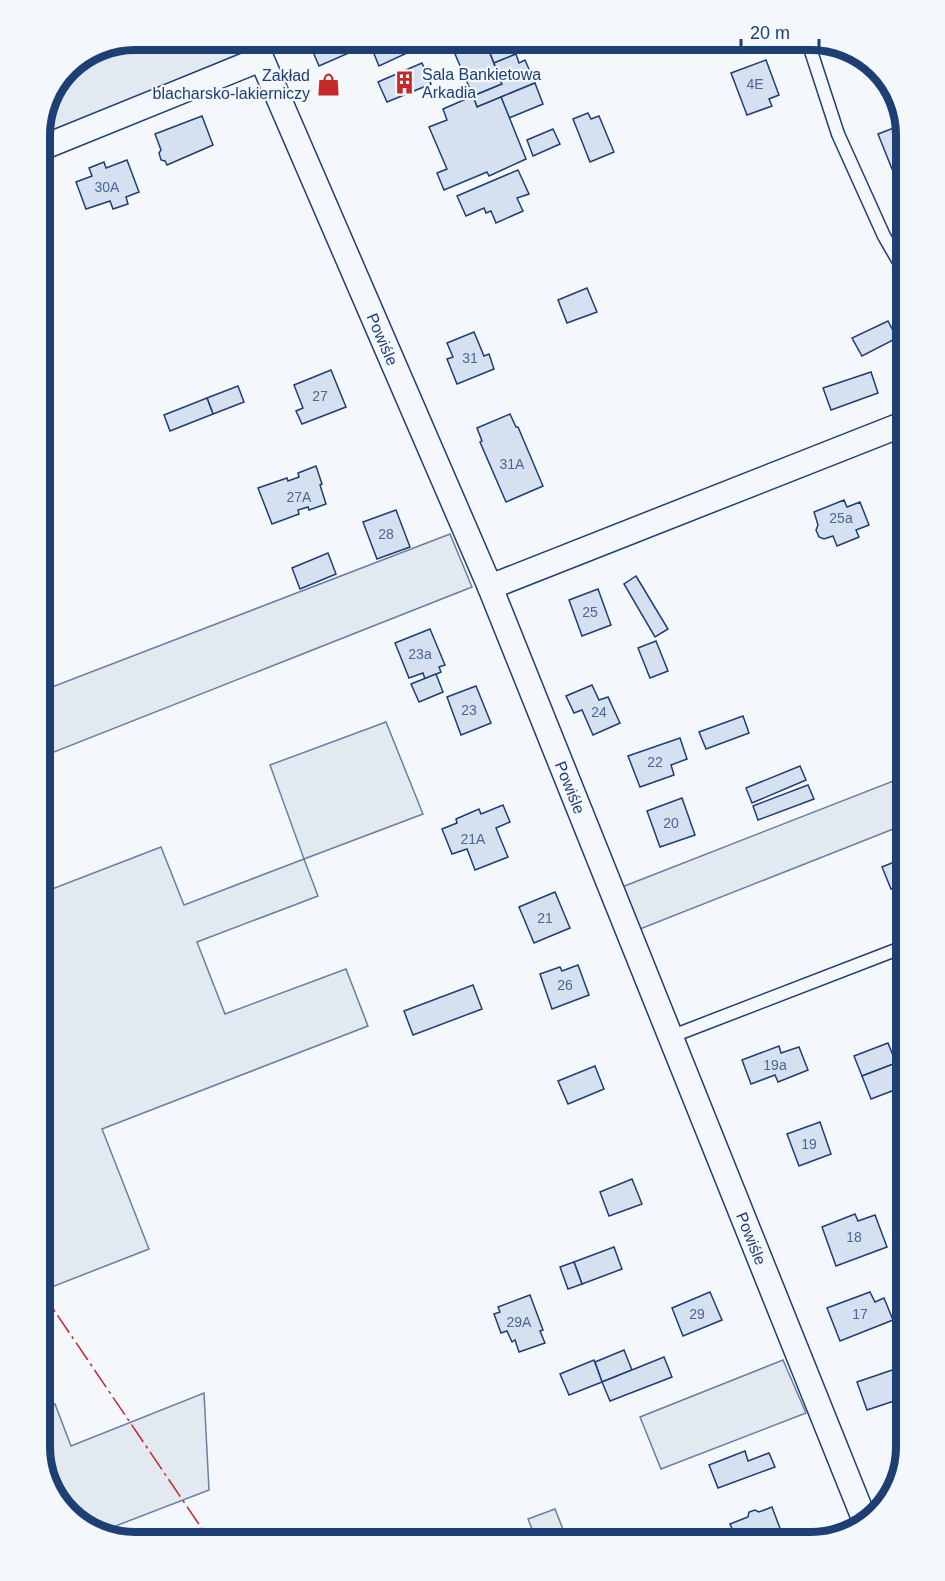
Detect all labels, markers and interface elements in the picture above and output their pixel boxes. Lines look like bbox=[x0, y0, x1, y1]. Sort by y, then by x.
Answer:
scale bar bbox=[741, 12, 819, 50]
text: 20 m bbox=[750, 23, 790, 43]
place label: Sala Bankietowa Arkadia bbox=[422, 66, 541, 101]
place label: Zakład blacharsko-lakierniczy bbox=[153, 67, 310, 102]
building icon: Sala Bankietowa Arkadia bbox=[391, 70, 417, 96]
shop icon: Zakład blacharsko-lakierniczy bbox=[315, 71, 341, 97]
house number: 4E bbox=[746, 76, 764, 92]
house number: 30A bbox=[95, 179, 120, 195]
street label: Powiśle bbox=[364, 311, 401, 368]
house number: 31 bbox=[462, 350, 478, 366]
house number: 27 bbox=[312, 388, 328, 404]
house number: 31A bbox=[500, 456, 525, 472]
house number: 27A bbox=[287, 489, 312, 505]
house number: 25a bbox=[829, 510, 853, 526]
house number: 28 bbox=[378, 526, 394, 542]
house number: 25 bbox=[582, 604, 598, 620]
house number: 23a bbox=[408, 646, 432, 662]
house number: 23 bbox=[461, 702, 477, 718]
house number: 24 bbox=[591, 704, 607, 720]
house number: 22 bbox=[647, 754, 663, 770]
street label: Powiśle bbox=[552, 759, 588, 816]
house number: 20 bbox=[663, 815, 679, 831]
house number: 21A bbox=[461, 831, 486, 847]
house number: 21 bbox=[537, 910, 553, 926]
house number: 26 bbox=[557, 977, 573, 993]
house number: 19a bbox=[763, 1057, 787, 1073]
house number: 19 bbox=[801, 1136, 817, 1152]
street label: Powiśle bbox=[733, 1210, 769, 1267]
house number: 18 bbox=[846, 1229, 862, 1245]
house number: 29 bbox=[689, 1306, 705, 1322]
house number: 17 bbox=[852, 1306, 868, 1322]
house number: 29A bbox=[507, 1314, 532, 1330]

